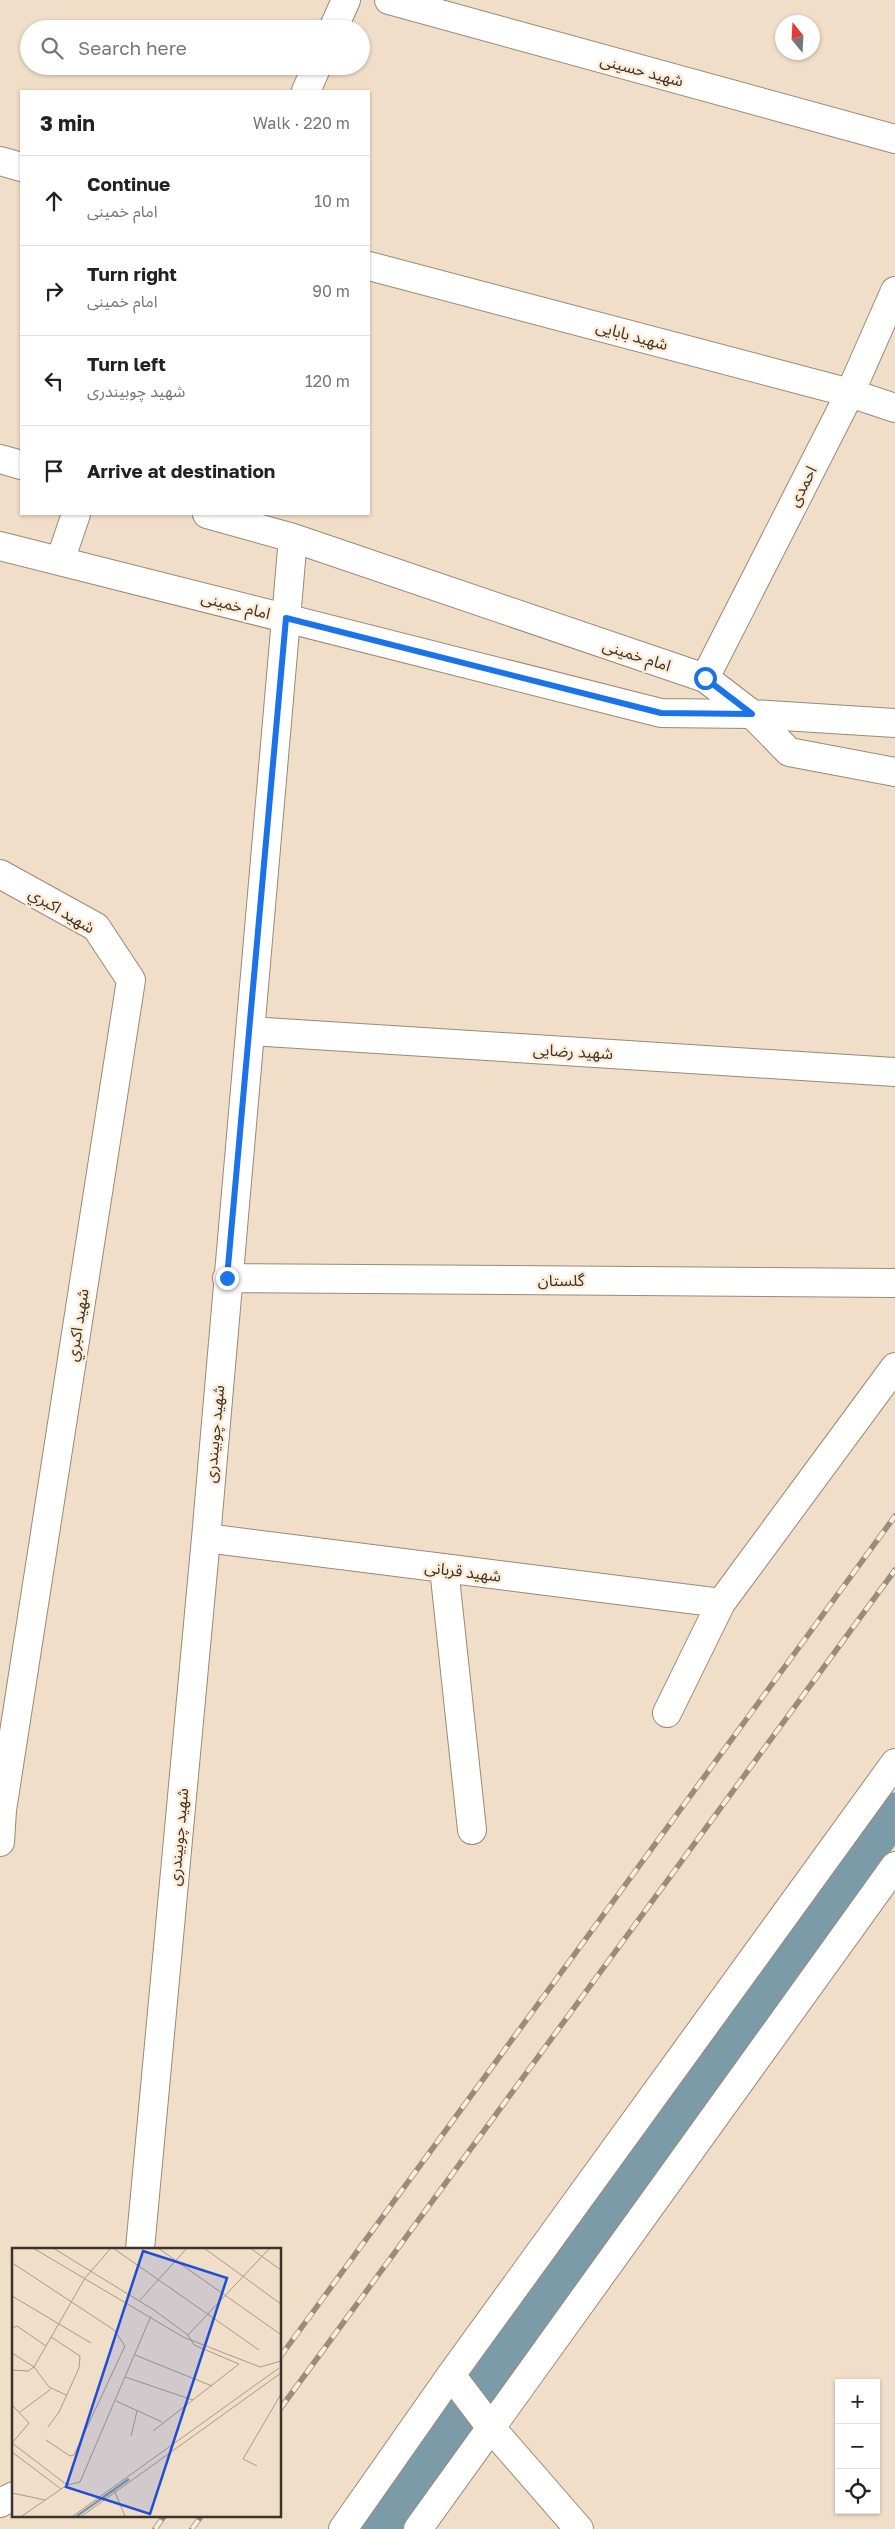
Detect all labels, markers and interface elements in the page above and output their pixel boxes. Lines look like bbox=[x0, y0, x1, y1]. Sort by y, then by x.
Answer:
north arrow bbox=[775, 15, 820, 60]
search box bbox=[20, 20, 370, 75]
icon: search bbox=[38, 34, 66, 62]
text: Search here bbox=[78, 36, 187, 59]
street label: شهید حسینی bbox=[598, 49, 686, 91]
text: 3 min bbox=[40, 110, 95, 136]
text: Walk · 220 m bbox=[253, 113, 350, 133]
text: Continue bbox=[87, 172, 170, 195]
icon: ahead bbox=[40, 187, 68, 215]
text: 10 m bbox=[314, 191, 350, 211]
text: امام خمینی bbox=[87, 201, 158, 221]
text: Turn right bbox=[87, 262, 177, 285]
icon: right bbox=[40, 277, 68, 305]
text: 90 m bbox=[312, 281, 350, 301]
text: امام خمینی bbox=[87, 291, 158, 311]
street label: شهید بابایی bbox=[594, 316, 670, 354]
text: Turn left bbox=[87, 352, 166, 375]
icon: left bbox=[40, 367, 68, 395]
text: 120 m bbox=[305, 371, 350, 391]
text: شهید چوبیندری bbox=[87, 381, 185, 401]
icon: arrive bbox=[40, 457, 68, 485]
text: Arrive at destination bbox=[87, 459, 275, 482]
street label: احمدی bbox=[783, 462, 821, 510]
street label: امام خمینی bbox=[199, 587, 273, 626]
street label: امام خمینی bbox=[599, 635, 674, 678]
route start bbox=[694, 667, 717, 690]
street label: شهيد اکبري bbox=[24, 882, 99, 940]
street label: شهید رضایی bbox=[532, 1039, 614, 1063]
route end bbox=[216, 1267, 239, 1290]
street label: گلستان bbox=[538, 1270, 585, 1290]
street label: شهيد اکبري bbox=[61, 1287, 95, 1363]
street label: شهید چوبیندری bbox=[200, 1384, 229, 1484]
street label: شهید قربانی bbox=[423, 1556, 503, 1586]
street label: شهید چوبیندری bbox=[164, 1787, 193, 1887]
inset map bbox=[12, 2248, 281, 2516]
map controls bbox=[835, 2379, 880, 2514]
button: + bbox=[835, 2379, 880, 2424]
button: − bbox=[835, 2424, 880, 2469]
button: locate bbox=[835, 2469, 880, 2514]

